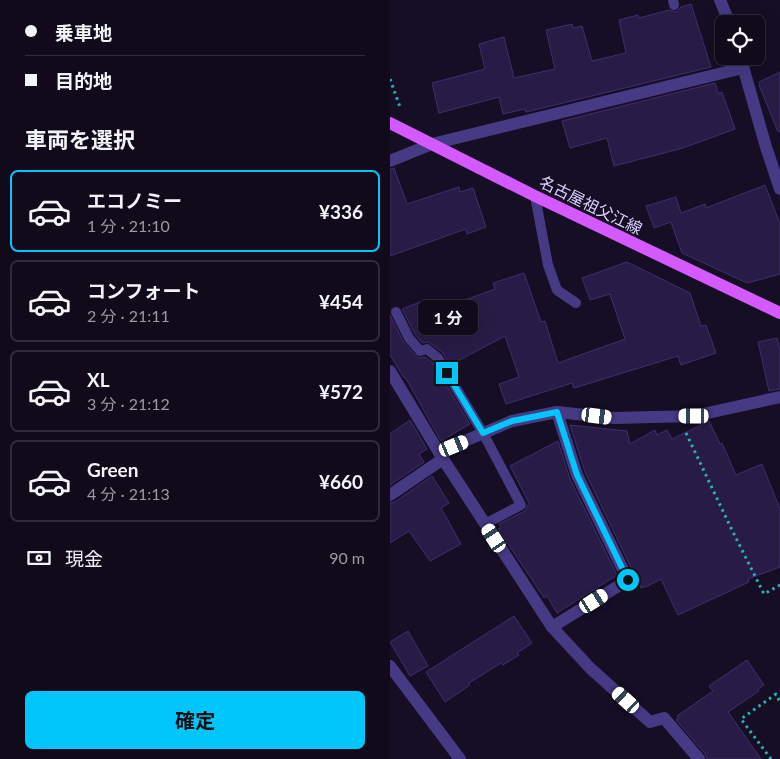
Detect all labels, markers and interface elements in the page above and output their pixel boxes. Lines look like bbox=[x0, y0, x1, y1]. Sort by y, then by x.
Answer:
map controls bbox=[715, 15, 765, 65]
button: locate bbox=[715, 15, 765, 65]
text: 乗車地 bbox=[55, 21, 112, 44]
text: 目的地 bbox=[55, 69, 112, 92]
text: 車両を選択 bbox=[25, 126, 135, 153]
street label: 名古屋祖父江線 bbox=[537, 171, 646, 238]
icon: car bbox=[27, 189, 72, 234]
text: エコノミー bbox=[87, 189, 182, 212]
text: ¥336 bbox=[319, 200, 363, 223]
text: 1 分 · 21:10 bbox=[87, 216, 170, 235]
icon: car bbox=[27, 279, 72, 324]
text: コンフォート bbox=[87, 279, 200, 302]
text: ¥454 bbox=[319, 290, 363, 313]
callout: 1 分 bbox=[417, 300, 477, 336]
text: 2 分 · 21:11 bbox=[87, 306, 170, 325]
text: 1 分 bbox=[433, 308, 463, 327]
route end bbox=[436, 362, 458, 384]
text: XL bbox=[87, 368, 110, 391]
icon: car bbox=[27, 369, 72, 414]
text: ¥572 bbox=[319, 380, 363, 403]
text: 3 分 · 21:12 bbox=[87, 394, 170, 413]
car bbox=[581, 407, 612, 425]
car bbox=[679, 409, 709, 424]
car bbox=[437, 433, 470, 459]
text: Green bbox=[87, 458, 138, 481]
icon: car bbox=[27, 459, 72, 504]
text: ¥660 bbox=[319, 470, 363, 493]
text: 4 分 · 21:13 bbox=[87, 484, 170, 503]
car bbox=[479, 521, 508, 555]
icon: cash bbox=[25, 544, 53, 572]
text: 現金 bbox=[65, 547, 103, 570]
text: 90 m bbox=[329, 548, 365, 567]
route start bbox=[617, 569, 639, 591]
car bbox=[577, 587, 610, 615]
car bbox=[609, 684, 642, 716]
button: 確定 bbox=[25, 691, 365, 749]

